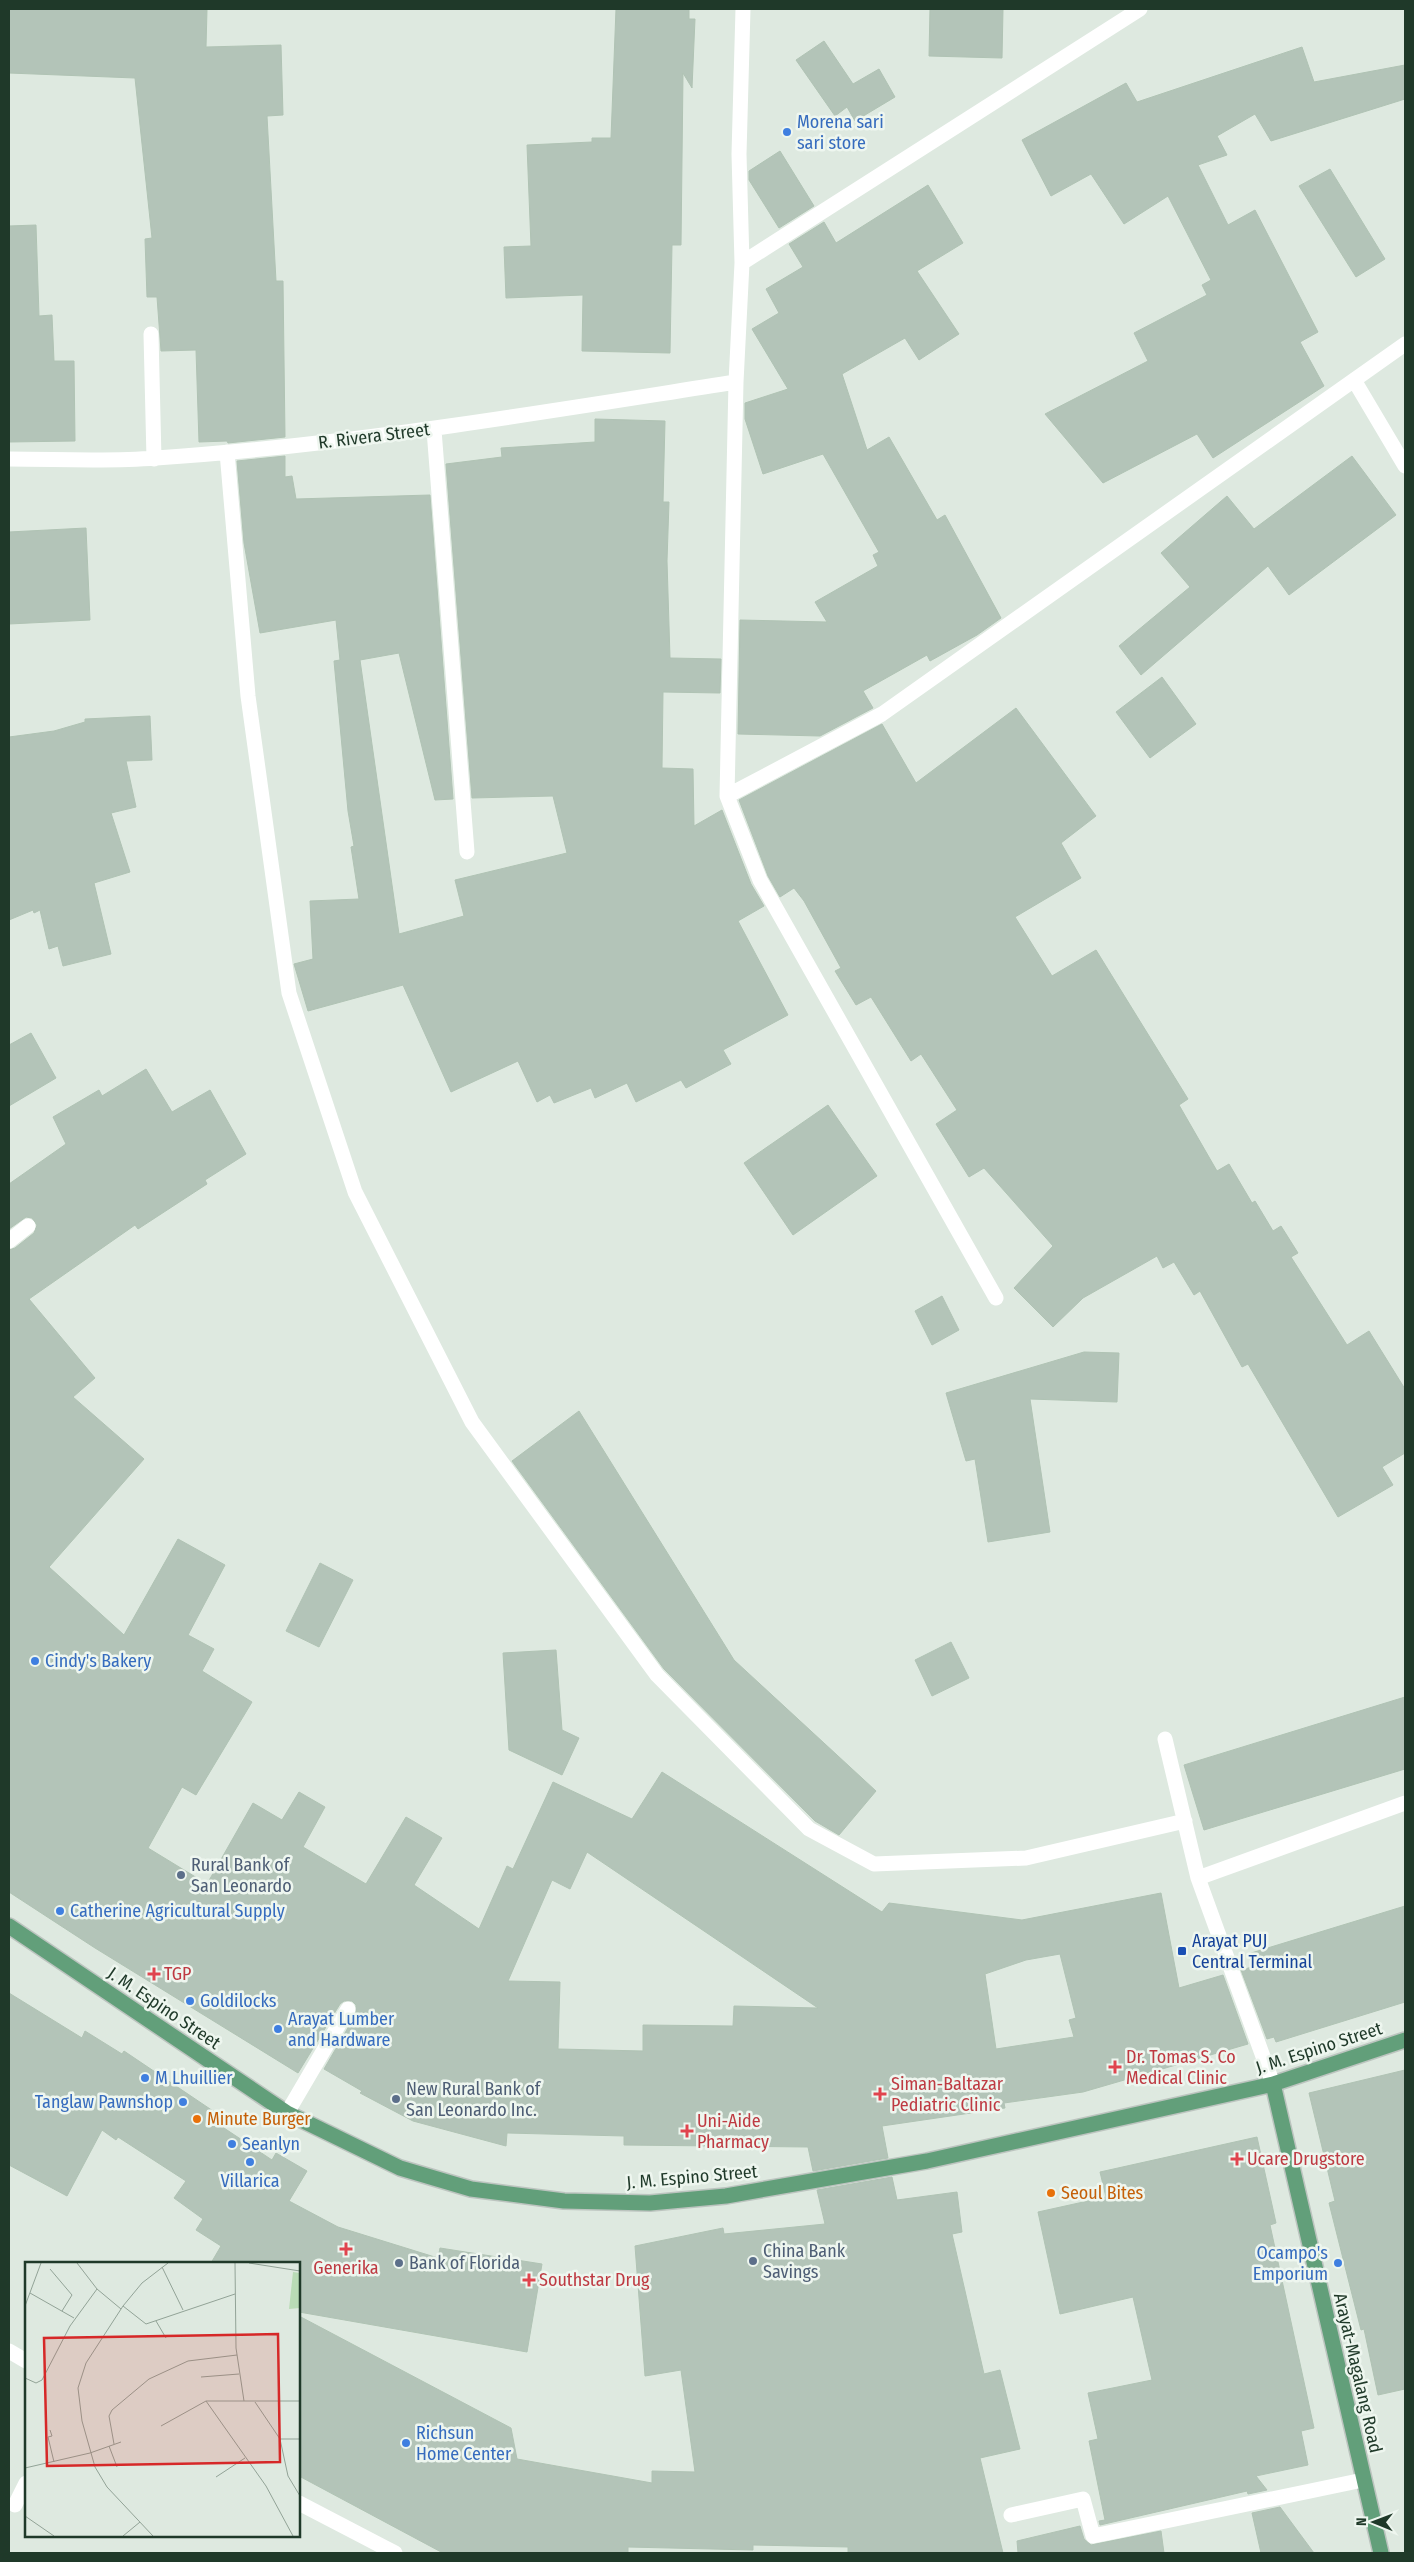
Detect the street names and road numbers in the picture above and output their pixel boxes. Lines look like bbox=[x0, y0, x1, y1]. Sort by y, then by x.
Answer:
street label: R. Rivera Street bbox=[317, 418, 431, 454]
street label: J. M. Espino Street bbox=[103, 1962, 225, 2054]
street label: J. M. Espino Street bbox=[1253, 2017, 1385, 2079]
street label: J. M. Espino Street bbox=[626, 2160, 759, 2194]
street label: Arayat-Magalang Road bbox=[1329, 2291, 1387, 2455]

